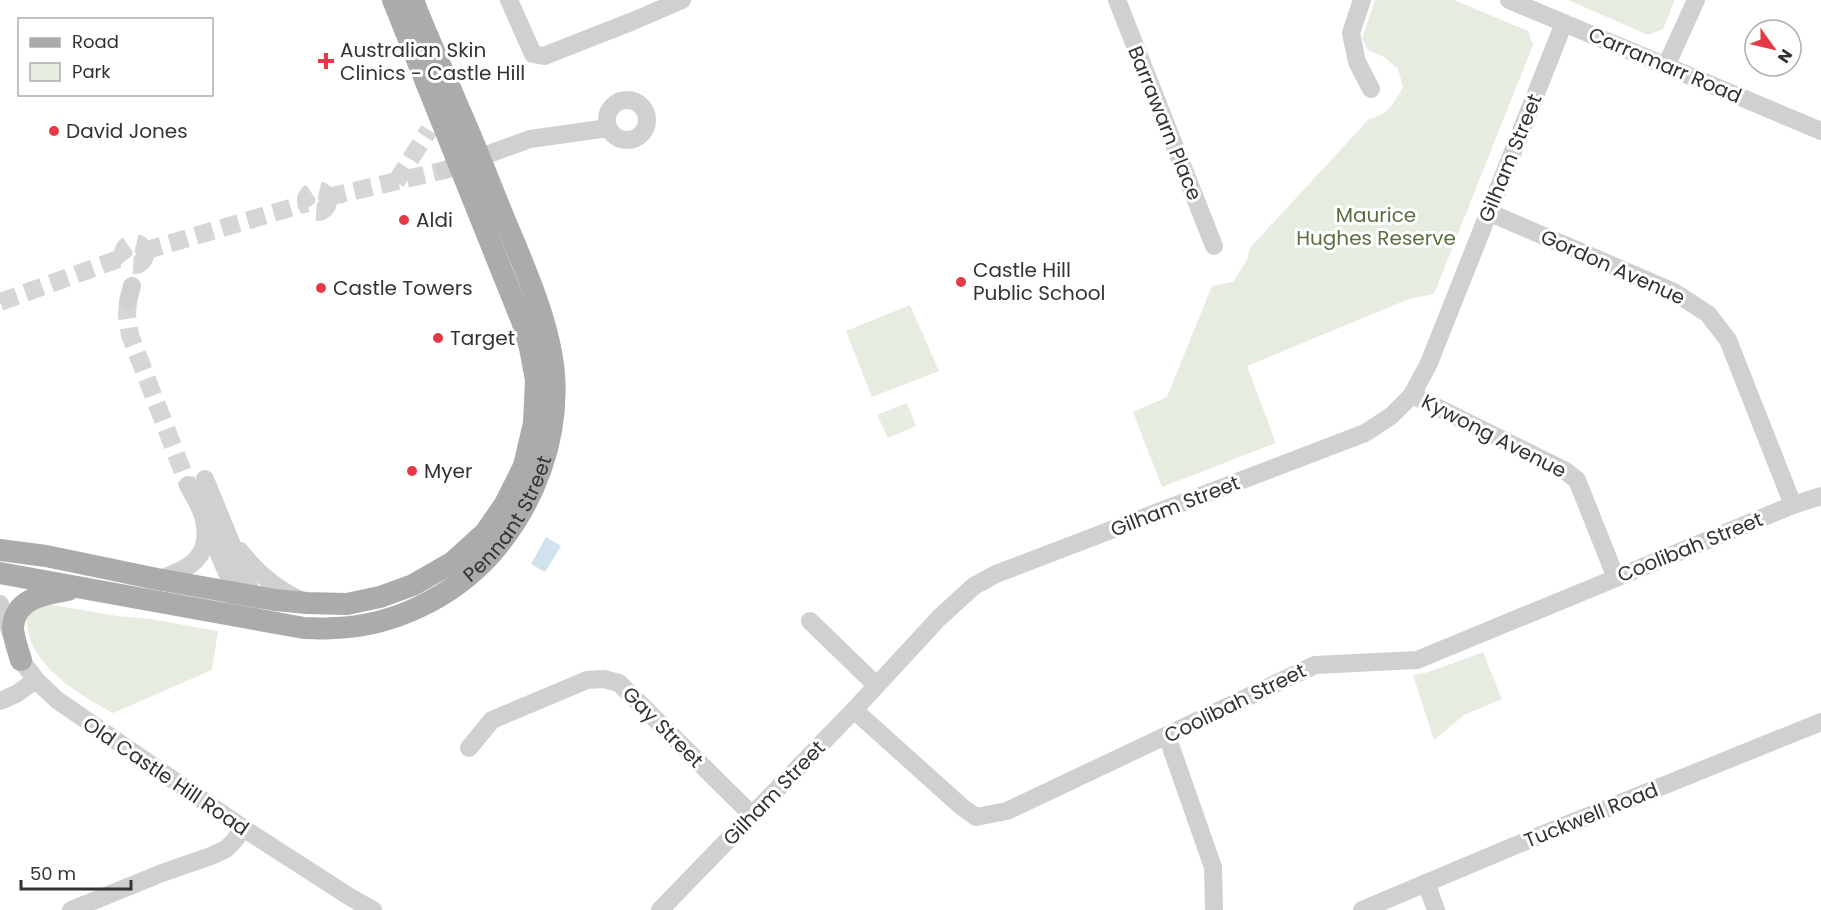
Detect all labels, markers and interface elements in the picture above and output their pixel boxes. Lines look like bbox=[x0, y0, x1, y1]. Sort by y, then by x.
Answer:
legend bbox=[18, 18, 213, 96]
north arrow bbox=[1743, 18, 1803, 78]
street label: Carramarr Road bbox=[1584, 20, 1746, 110]
text: Road bbox=[72, 29, 119, 54]
place label: Australian Skin Clinics - Castle Hill bbox=[340, 36, 525, 87]
street label: Barrawarn Place bbox=[1121, 42, 1209, 204]
text: N bbox=[1772, 45, 1798, 68]
marker: Australian Skin Clinics - Castle Hill bbox=[317, 52, 335, 70]
text: Park bbox=[72, 59, 111, 84]
street label: Gilham Street bbox=[1472, 90, 1548, 226]
place label: David Jones bbox=[66, 117, 188, 145]
marker: David Jones bbox=[47, 124, 61, 138]
park label: Maurice Hughes Reserve bbox=[1296, 201, 1456, 252]
place label: Aldi bbox=[416, 206, 453, 234]
marker: Aldi bbox=[397, 213, 411, 227]
street label: Gordon Avenue bbox=[1536, 223, 1690, 311]
place label: Castle Hill Public School bbox=[973, 256, 1105, 307]
place label: Castle Towers bbox=[333, 274, 473, 302]
marker: Castle Hill Public School bbox=[954, 275, 968, 289]
marker: Castle Towers bbox=[314, 281, 328, 295]
place label: Target bbox=[450, 324, 515, 352]
marker: Target bbox=[431, 331, 445, 345]
street label: Kywong Avenue bbox=[1417, 387, 1571, 485]
street label: Pennant Street bbox=[457, 452, 558, 588]
place label: Myer bbox=[424, 457, 472, 485]
marker: Myer bbox=[405, 464, 419, 478]
street label: Gilham Street bbox=[1106, 469, 1244, 543]
street label: Coolibah Street bbox=[1613, 505, 1767, 589]
street label: Coolibah Street bbox=[1159, 657, 1311, 749]
street label: Gay Street bbox=[616, 680, 710, 774]
street label: Old Castle Hill Road bbox=[77, 710, 255, 842]
street label: Gilham Street bbox=[717, 734, 831, 852]
street label: Tuckwell Road bbox=[1520, 775, 1662, 855]
scale bar bbox=[21, 853, 130, 891]
text: 50 m bbox=[30, 861, 76, 886]

